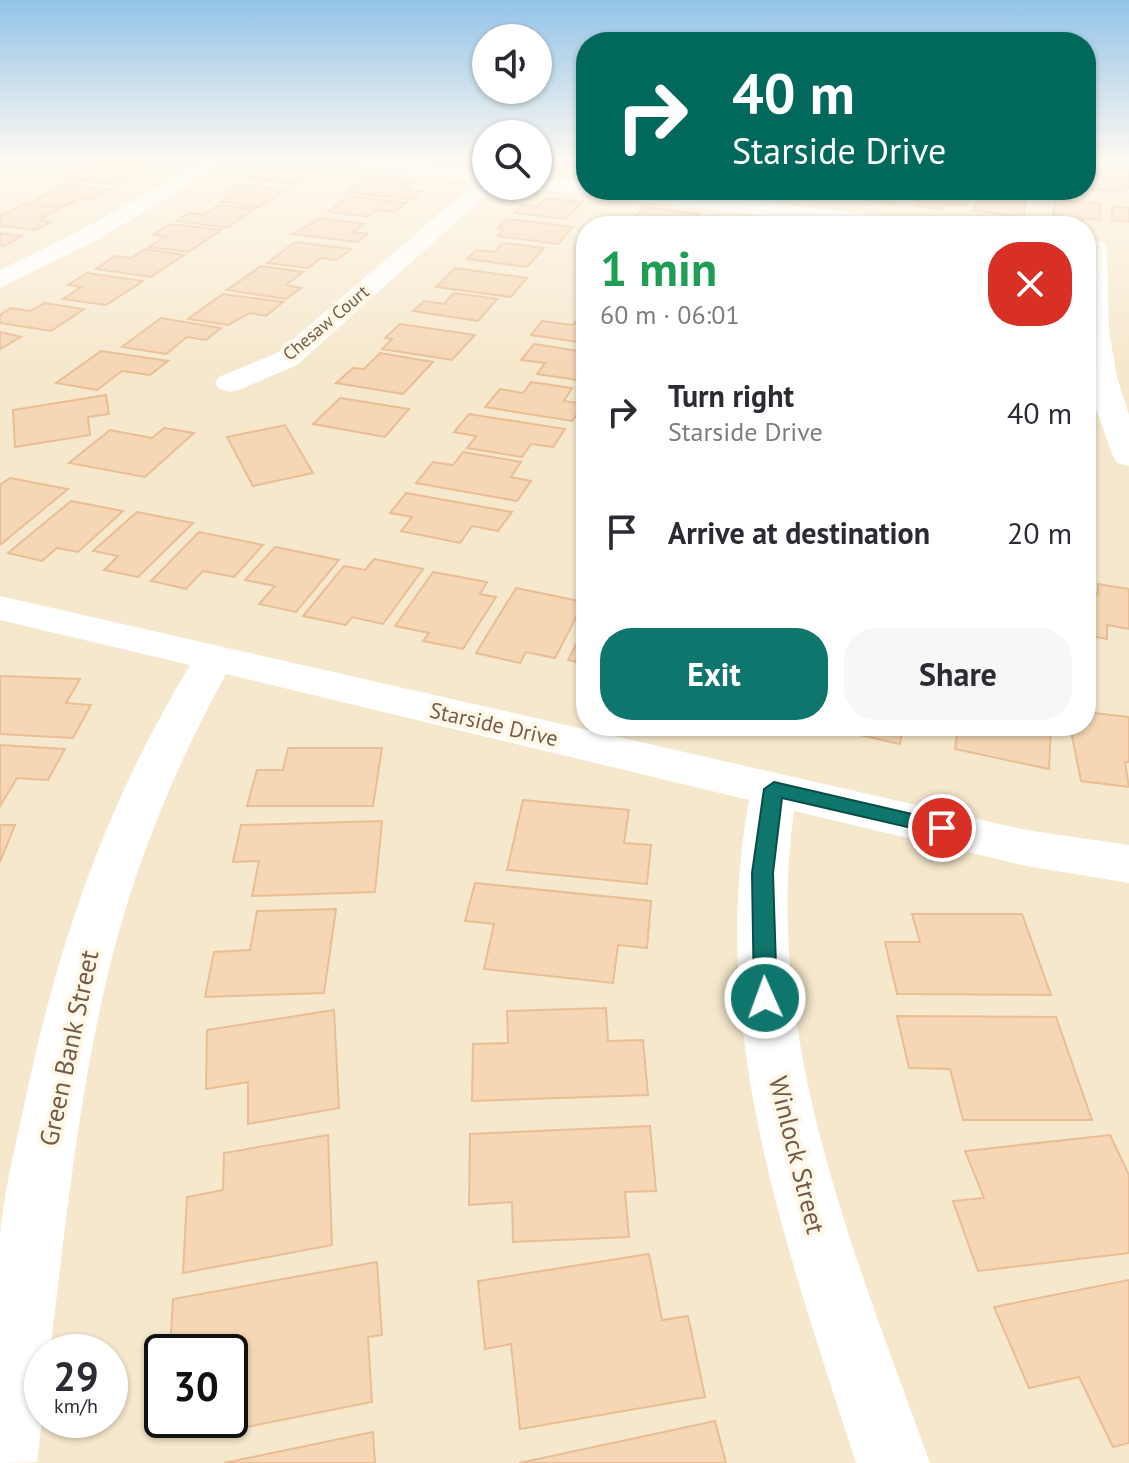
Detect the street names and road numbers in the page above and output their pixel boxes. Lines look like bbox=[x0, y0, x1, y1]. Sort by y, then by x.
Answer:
street label: Chesaw Court bbox=[278, 280, 373, 365]
street label: Starside Drive bbox=[427, 696, 561, 752]
street label: Green Bank Street bbox=[32, 947, 105, 1149]
street label: Winlock Street bbox=[762, 1073, 833, 1237]

